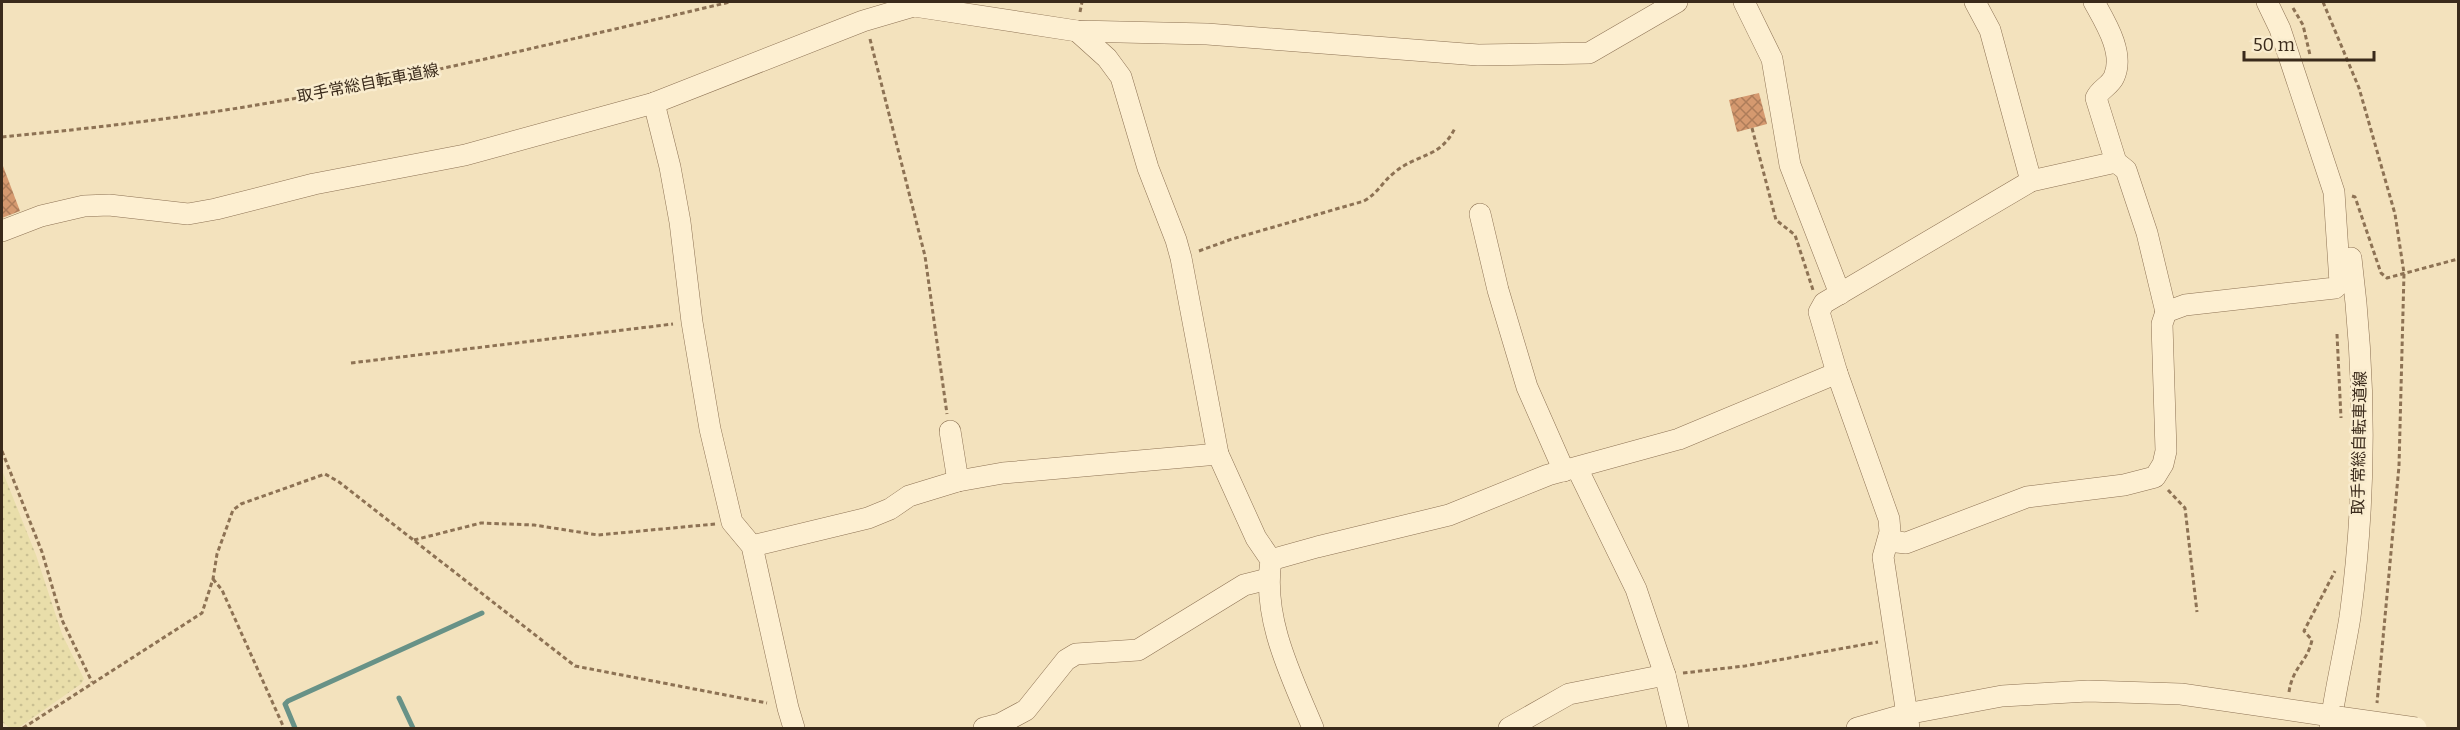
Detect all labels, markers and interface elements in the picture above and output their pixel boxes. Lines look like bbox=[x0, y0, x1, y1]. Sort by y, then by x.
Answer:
scale bar bbox=[2244, 24, 2374, 62]
text: 50 m bbox=[2253, 34, 2295, 56]
street label: 取手常総自転車道線 bbox=[296, 60, 440, 106]
street label: 取手常総自転車道線 bbox=[2348, 371, 2370, 515]

